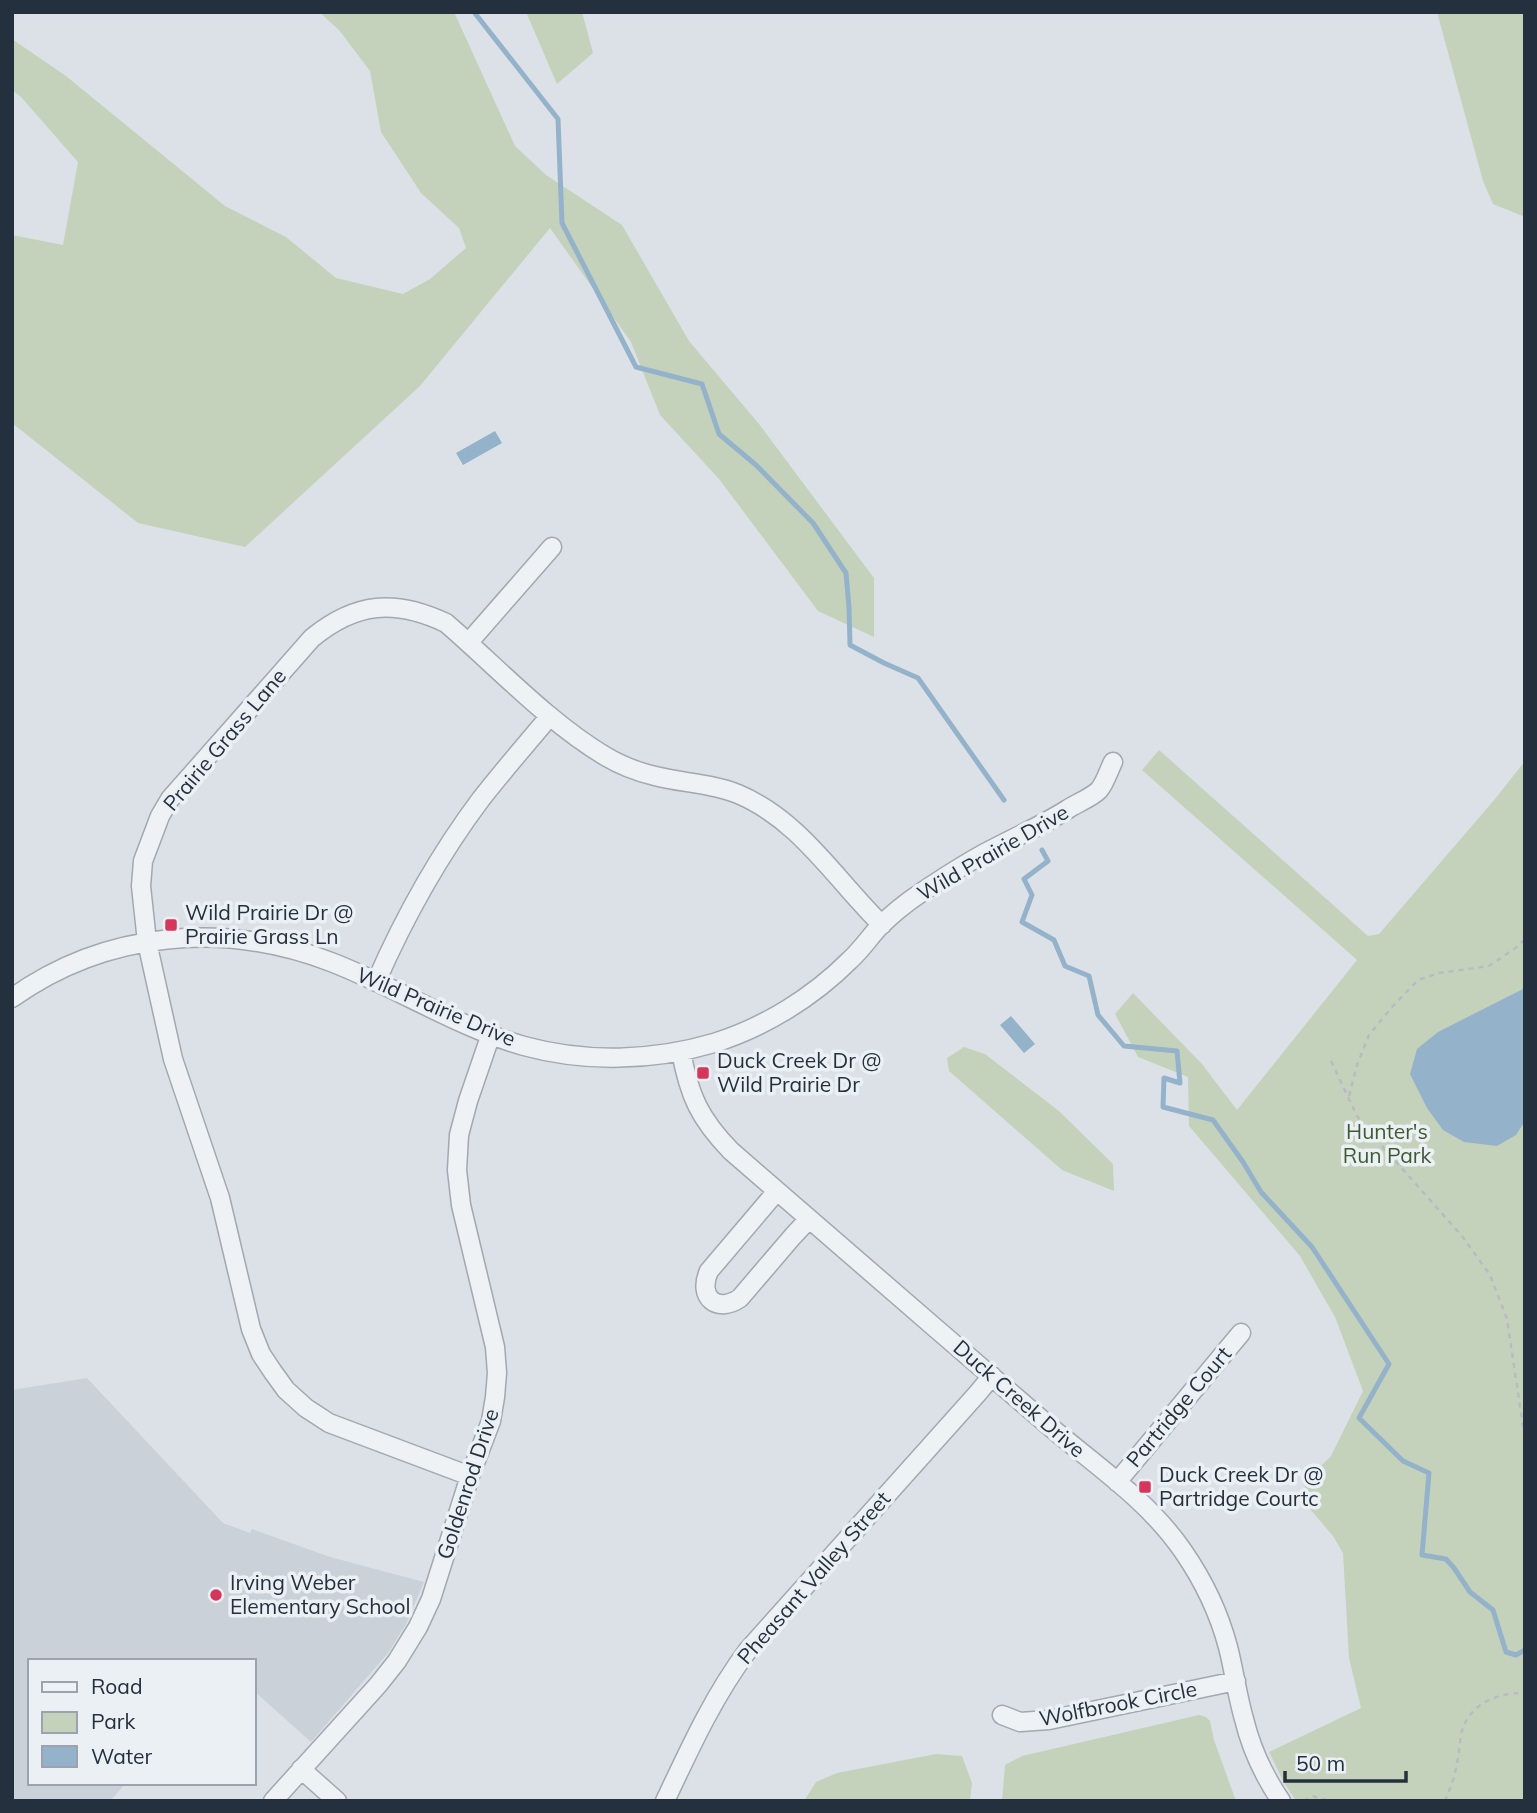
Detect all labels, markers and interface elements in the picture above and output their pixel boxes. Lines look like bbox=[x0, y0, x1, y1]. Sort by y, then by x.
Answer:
street label: Prairie Grass Lane bbox=[157, 663, 291, 816]
street label: Wild Prairie Drive bbox=[912, 798, 1073, 906]
place label: Wild Prairie Dr @ Prairie Grass Ln bbox=[185, 899, 354, 949]
marker: Wild Prairie Dr @ Prairie Grass Ln bbox=[163, 917, 179, 933]
street label: Wild Prairie Drive bbox=[353, 961, 520, 1051]
place label: Duck Creek Dr @ Wild Prairie Dr bbox=[717, 1047, 882, 1097]
marker: Duck Creek Dr @ Wild Prairie Dr bbox=[695, 1065, 711, 1081]
park label: Hunter's Run Park bbox=[1343, 1118, 1432, 1168]
street label: Duck Creek Drive bbox=[948, 1334, 1091, 1463]
street label: Partridge Court bbox=[1120, 1341, 1236, 1472]
street label: Goldenrod Drive bbox=[430, 1405, 504, 1562]
place label: Duck Creek Dr @ Partridge Courtc bbox=[1159, 1461, 1324, 1511]
marker: Duck Creek Dr @ Partridge Courtc bbox=[1137, 1479, 1153, 1495]
street label: Pheasant Valley Street bbox=[731, 1486, 895, 1669]
place label: Irving Weber Elementary School bbox=[230, 1569, 411, 1619]
marker: Irving Weber Elementary School bbox=[208, 1587, 224, 1603]
legend bbox=[28, 1659, 256, 1785]
text: Road bbox=[91, 1673, 142, 1699]
street label: Wolfbrook Circle bbox=[1037, 1675, 1199, 1731]
text: Park bbox=[91, 1708, 135, 1734]
scale bar bbox=[1285, 1740, 1406, 1784]
text: Water bbox=[91, 1743, 152, 1769]
text: 50 m bbox=[1296, 1750, 1345, 1776]

